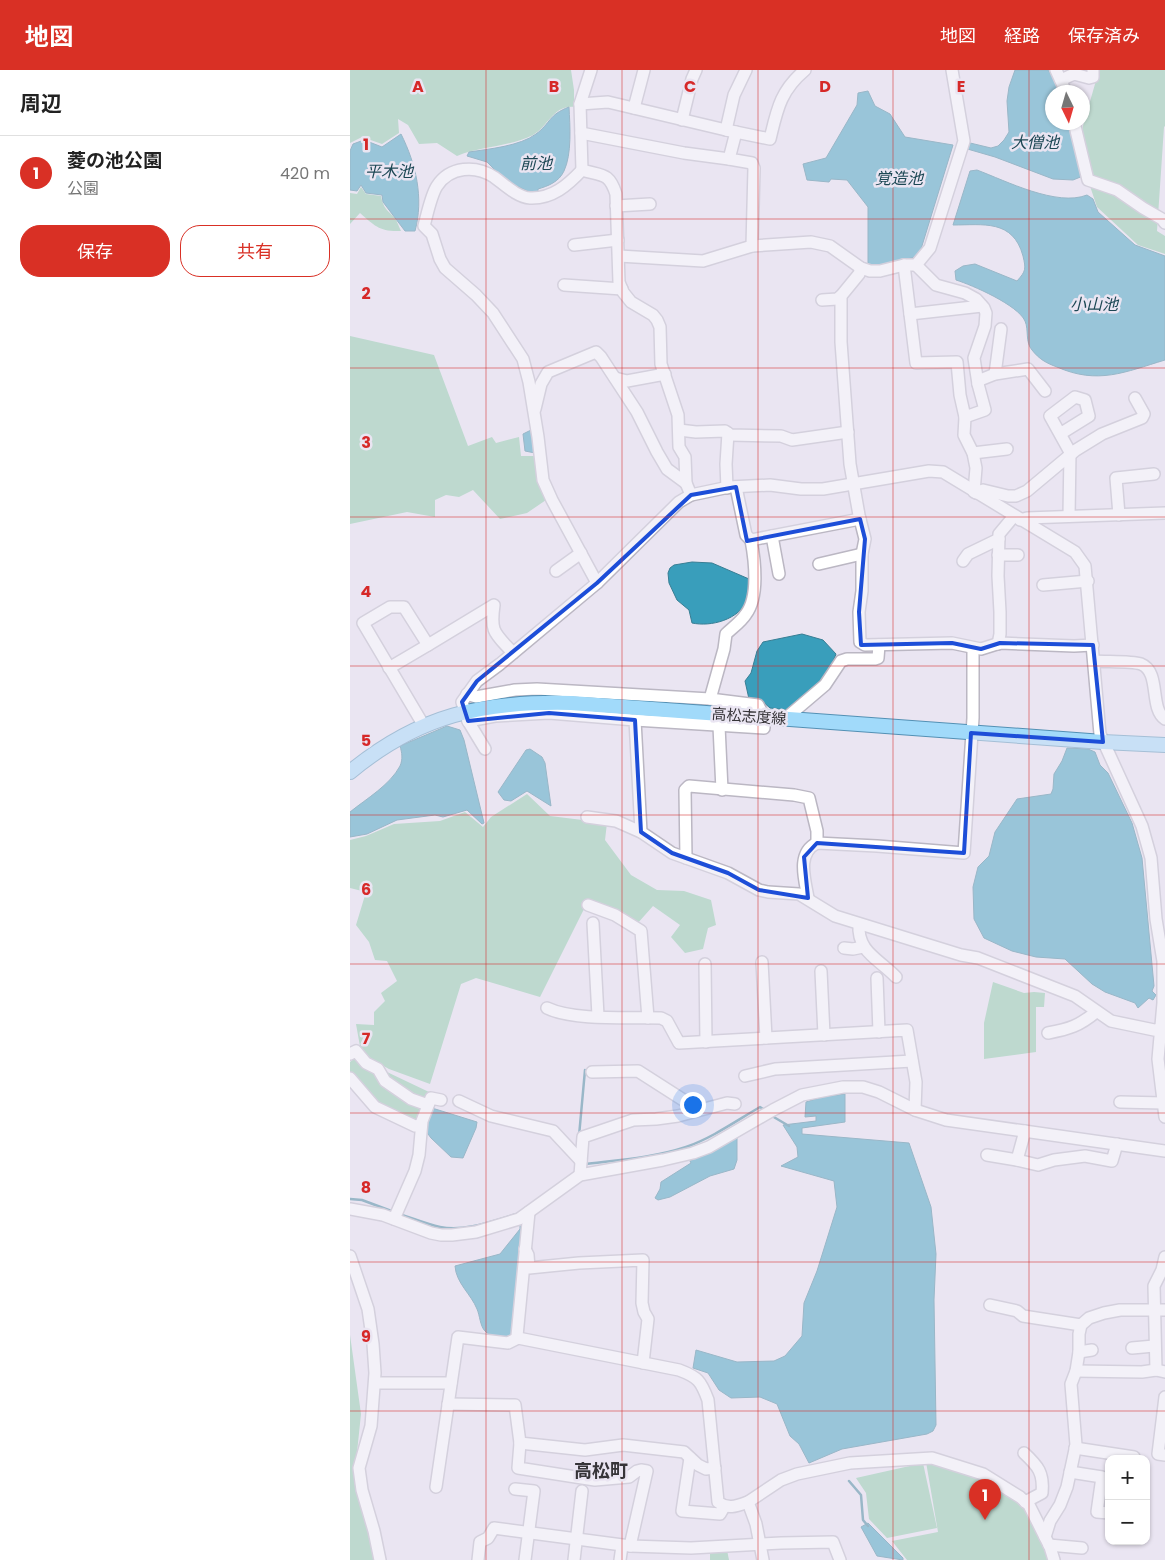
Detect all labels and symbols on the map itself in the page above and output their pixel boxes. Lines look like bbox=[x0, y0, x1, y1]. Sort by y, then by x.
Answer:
text: A bbox=[412, 75, 424, 98]
text: B bbox=[549, 75, 559, 98]
text: C bbox=[684, 75, 696, 98]
text: D bbox=[819, 75, 831, 98]
text: E bbox=[957, 75, 965, 98]
north arrow bbox=[1045, 85, 1090, 130]
water label: 大僧池 bbox=[1011, 131, 1061, 154]
text: 1 bbox=[363, 133, 369, 156]
water label: 前池 bbox=[520, 152, 554, 175]
water label: 平木池 bbox=[365, 160, 415, 183]
water label: 覚造池 bbox=[875, 167, 925, 190]
text: 2 bbox=[361, 282, 371, 305]
water label: 小山池 bbox=[1070, 293, 1120, 316]
text: 3 bbox=[361, 431, 371, 454]
text: 4 bbox=[361, 580, 372, 603]
street label: 高松志度線 bbox=[711, 703, 787, 729]
text: 5 bbox=[361, 729, 371, 752]
text: 6 bbox=[361, 878, 371, 901]
text: 7 bbox=[362, 1027, 371, 1050]
your location bbox=[680, 1092, 706, 1118]
text: 8 bbox=[361, 1176, 371, 1199]
text: 9 bbox=[361, 1325, 371, 1348]
district label: 高松町 bbox=[574, 1458, 628, 1483]
pin: 1 bbox=[969, 1479, 1001, 1520]

